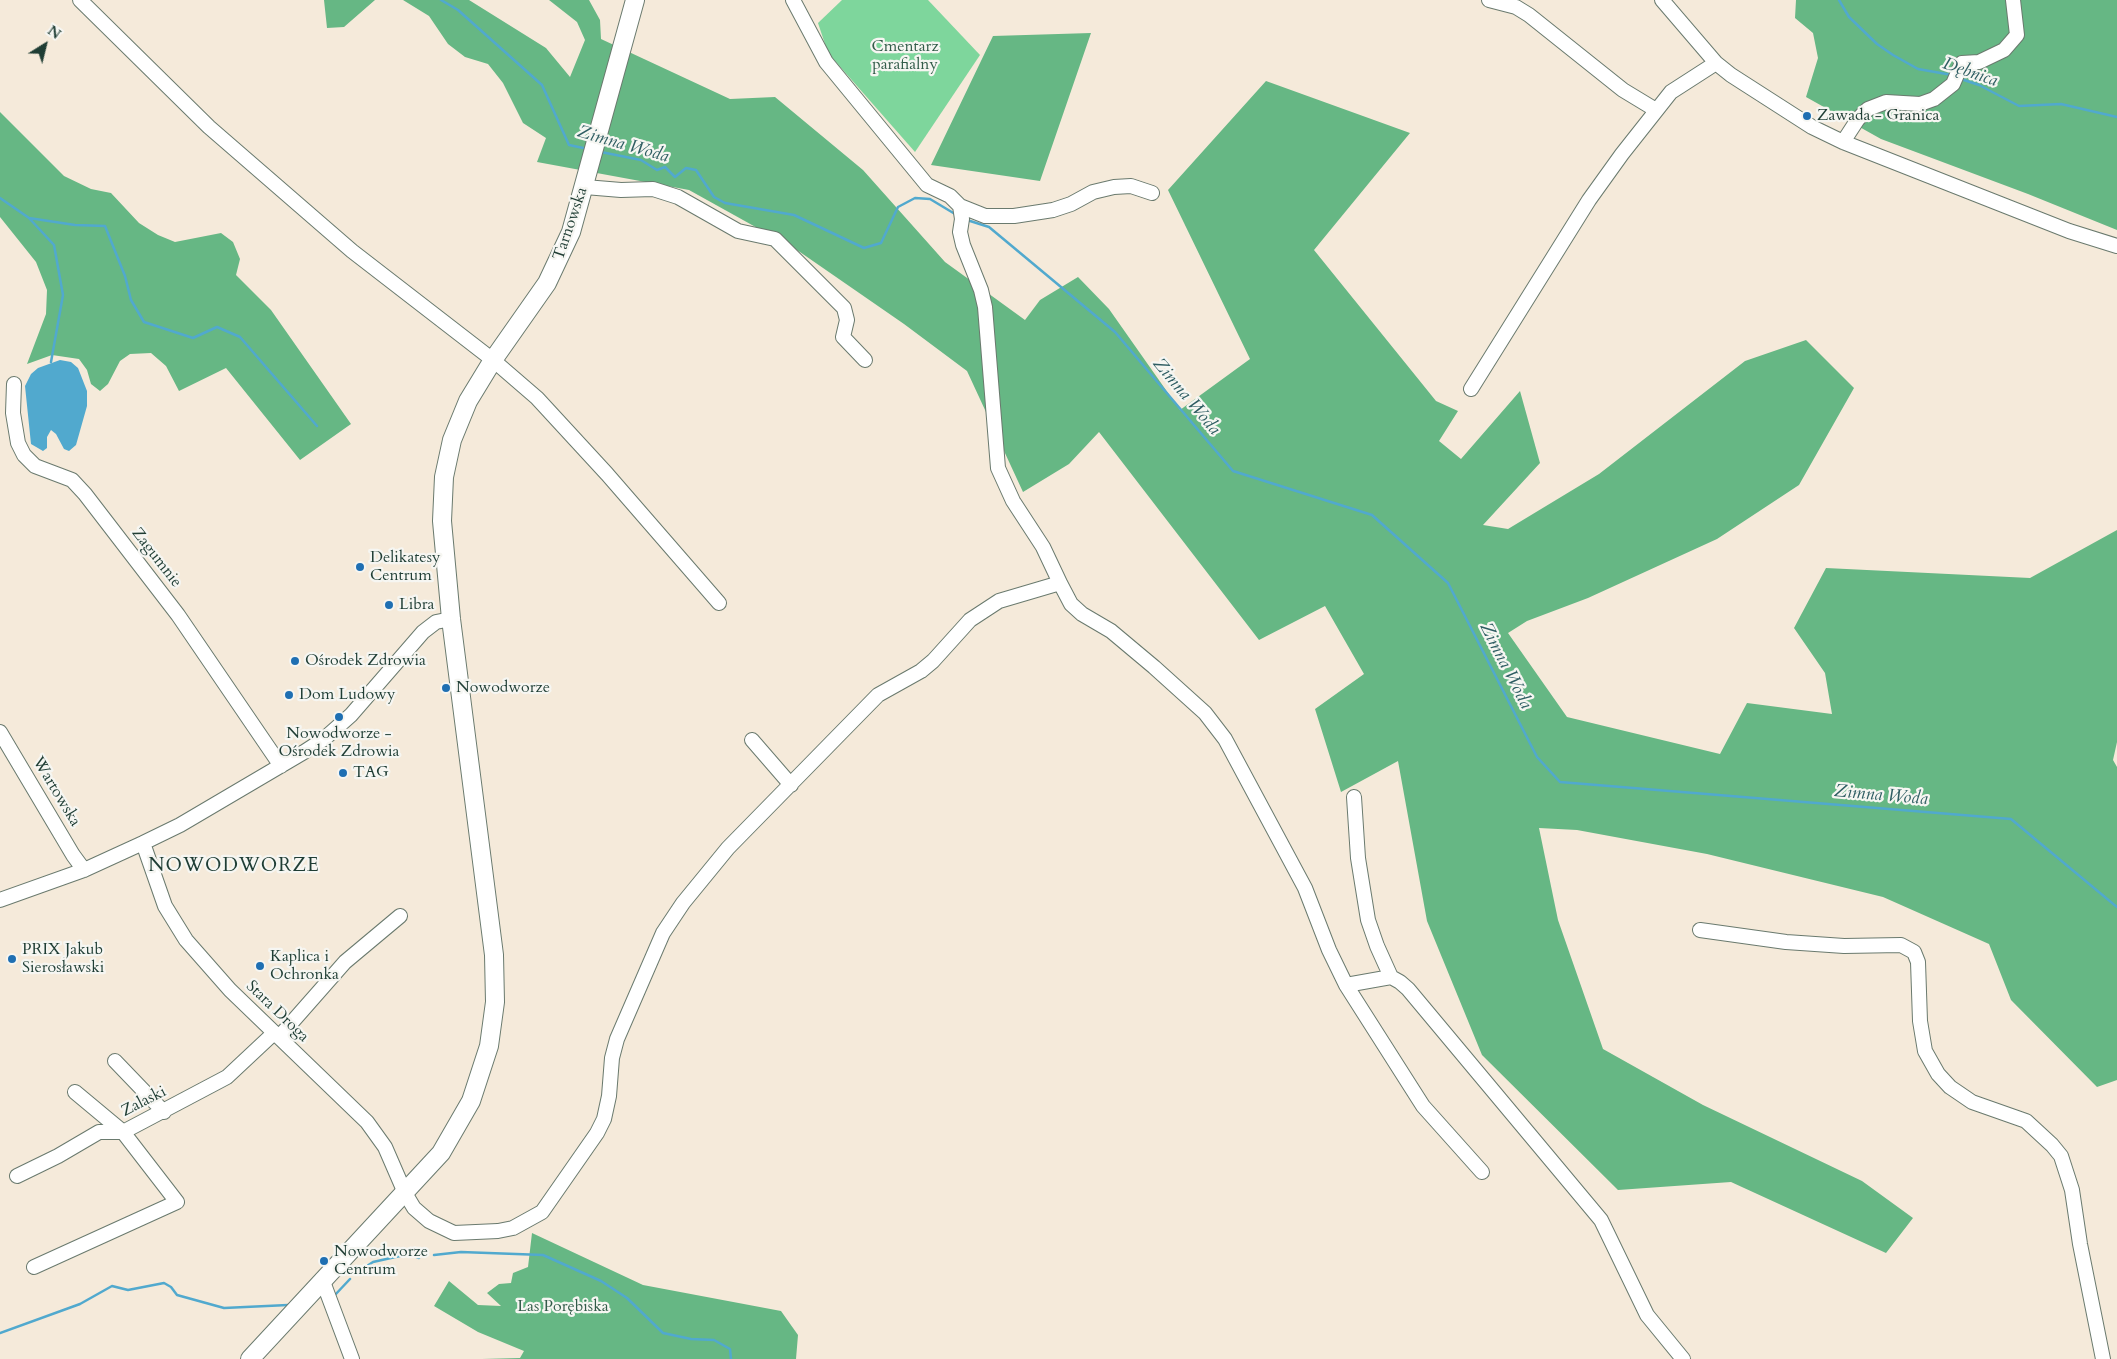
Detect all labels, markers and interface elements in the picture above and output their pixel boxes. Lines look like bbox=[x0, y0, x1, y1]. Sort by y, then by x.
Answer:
north arrow bbox=[20, 20, 70, 70]
text: N bbox=[44, 21, 65, 44]
park label: Cmentarz parafialny bbox=[871, 37, 939, 75]
water label: Dębnica bbox=[1940, 54, 2000, 92]
place label: Zawada - Granica bbox=[1817, 106, 1939, 126]
marker: Zawada - Granica bbox=[1801, 110, 1813, 122]
water label: Zimna Woda bbox=[575, 122, 671, 168]
street label: Tarnowska bbox=[550, 185, 592, 263]
water label: Zimna Woda bbox=[1147, 354, 1225, 440]
street label: Zagumnie bbox=[127, 524, 185, 592]
place label: Delikatesy Centrum bbox=[370, 548, 440, 586]
marker: Delikatesy Centrum bbox=[354, 561, 366, 573]
place label: Libra bbox=[399, 595, 435, 615]
marker: Libra bbox=[383, 599, 395, 611]
water label: Zimna Woda bbox=[1474, 619, 1536, 713]
place label: Ośrodek Zdrowia bbox=[305, 651, 426, 671]
marker: Ośrodek Zdrowia bbox=[289, 655, 301, 667]
place label: Nowodworze bbox=[456, 678, 550, 698]
marker: Nowodworze bbox=[440, 682, 452, 694]
place label: Dom Ludowy bbox=[299, 685, 395, 705]
marker: Dom Ludowy bbox=[283, 689, 295, 701]
marker: Nowodworze - Ośrodek Zdrowia bbox=[333, 711, 345, 723]
place label: Nowodworze - Ośrodek Zdrowia bbox=[279, 724, 399, 762]
street label: Wartowska bbox=[28, 754, 84, 830]
place label: TAG bbox=[353, 763, 389, 783]
marker: TAG bbox=[337, 767, 349, 779]
water label: Zimna Woda bbox=[1833, 781, 1929, 811]
district label: NOWODWORZE bbox=[147, 856, 321, 878]
place label: PRIX Jakub Sierosławski bbox=[22, 940, 104, 978]
place label: Kaplica i Ochronka bbox=[270, 947, 339, 985]
marker: PRIX Jakub Sierosławski bbox=[6, 953, 18, 965]
marker: Kaplica i Ochronka bbox=[254, 960, 266, 972]
street label: Stara Droga bbox=[241, 977, 313, 1047]
street label: Zalaski bbox=[118, 1083, 170, 1121]
place label: Nowodworze Centrum bbox=[334, 1242, 428, 1280]
marker: Nowodworze Centrum bbox=[318, 1255, 330, 1267]
park label: Las Porębiska bbox=[517, 1297, 609, 1317]

